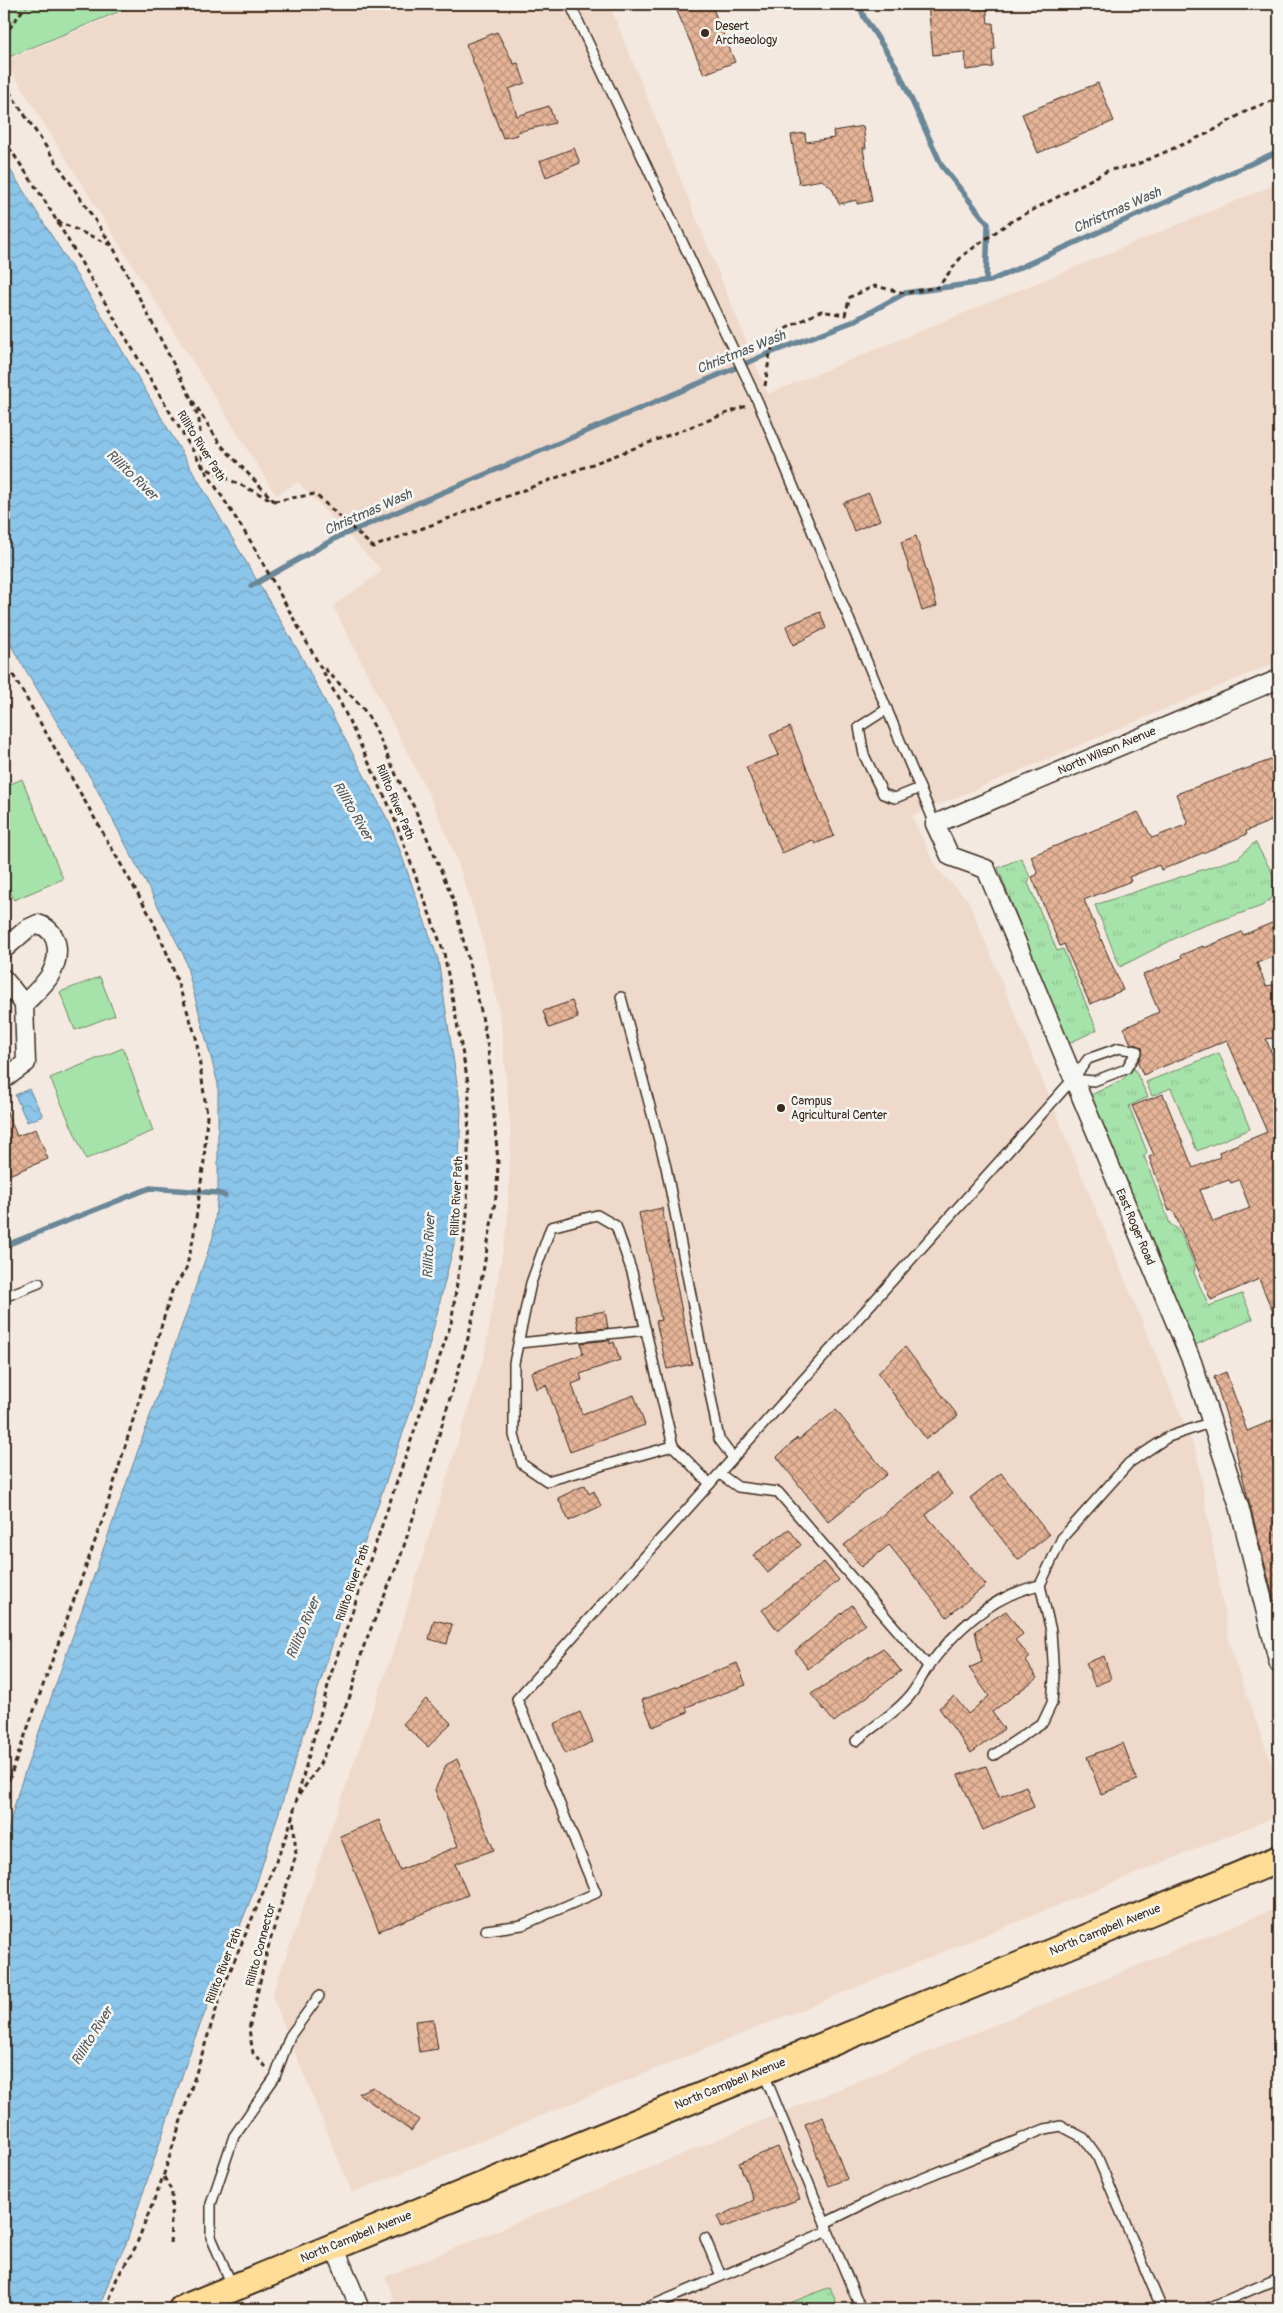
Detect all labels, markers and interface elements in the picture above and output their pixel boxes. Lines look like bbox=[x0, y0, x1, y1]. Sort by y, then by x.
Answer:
place label: Desert Archaeology bbox=[715, 19, 777, 48]
marker: Desert Archaeology bbox=[699, 27, 711, 39]
water label: Christmas Wash bbox=[1071, 183, 1165, 237]
water label: Christmas Wash bbox=[694, 326, 789, 378]
street label: Rillito River Path bbox=[173, 408, 229, 484]
water label: Rillito River bbox=[103, 446, 163, 505]
water label: Christmas Wash bbox=[322, 485, 416, 539]
street label: North Wilson Avenue bbox=[1056, 724, 1158, 778]
street label: Rillito River Path bbox=[372, 762, 418, 842]
water label: Rillito River bbox=[329, 779, 378, 845]
place label: Campus Agricultural Center bbox=[791, 1094, 888, 1123]
marker: Campus Agricultural Center bbox=[775, 1102, 787, 1114]
street label: Rillito River Path bbox=[447, 1155, 467, 1236]
street label: East Roger Road bbox=[1112, 1186, 1158, 1268]
water label: Rillito River bbox=[419, 1211, 439, 1279]
street label: Rillito River Path bbox=[333, 1542, 373, 1623]
water label: Rillito River bbox=[282, 1593, 324, 1661]
street label: Rillito Connector bbox=[243, 1901, 280, 1988]
street label: North Campbell Avenue bbox=[1047, 1901, 1163, 1959]
street label: Rillito River Path bbox=[203, 1925, 246, 2006]
water label: Rillito River bbox=[68, 2002, 118, 2068]
street label: North Campbell Avenue bbox=[672, 2055, 788, 2113]
street label: North Campbell Avenue bbox=[298, 2208, 414, 2266]

